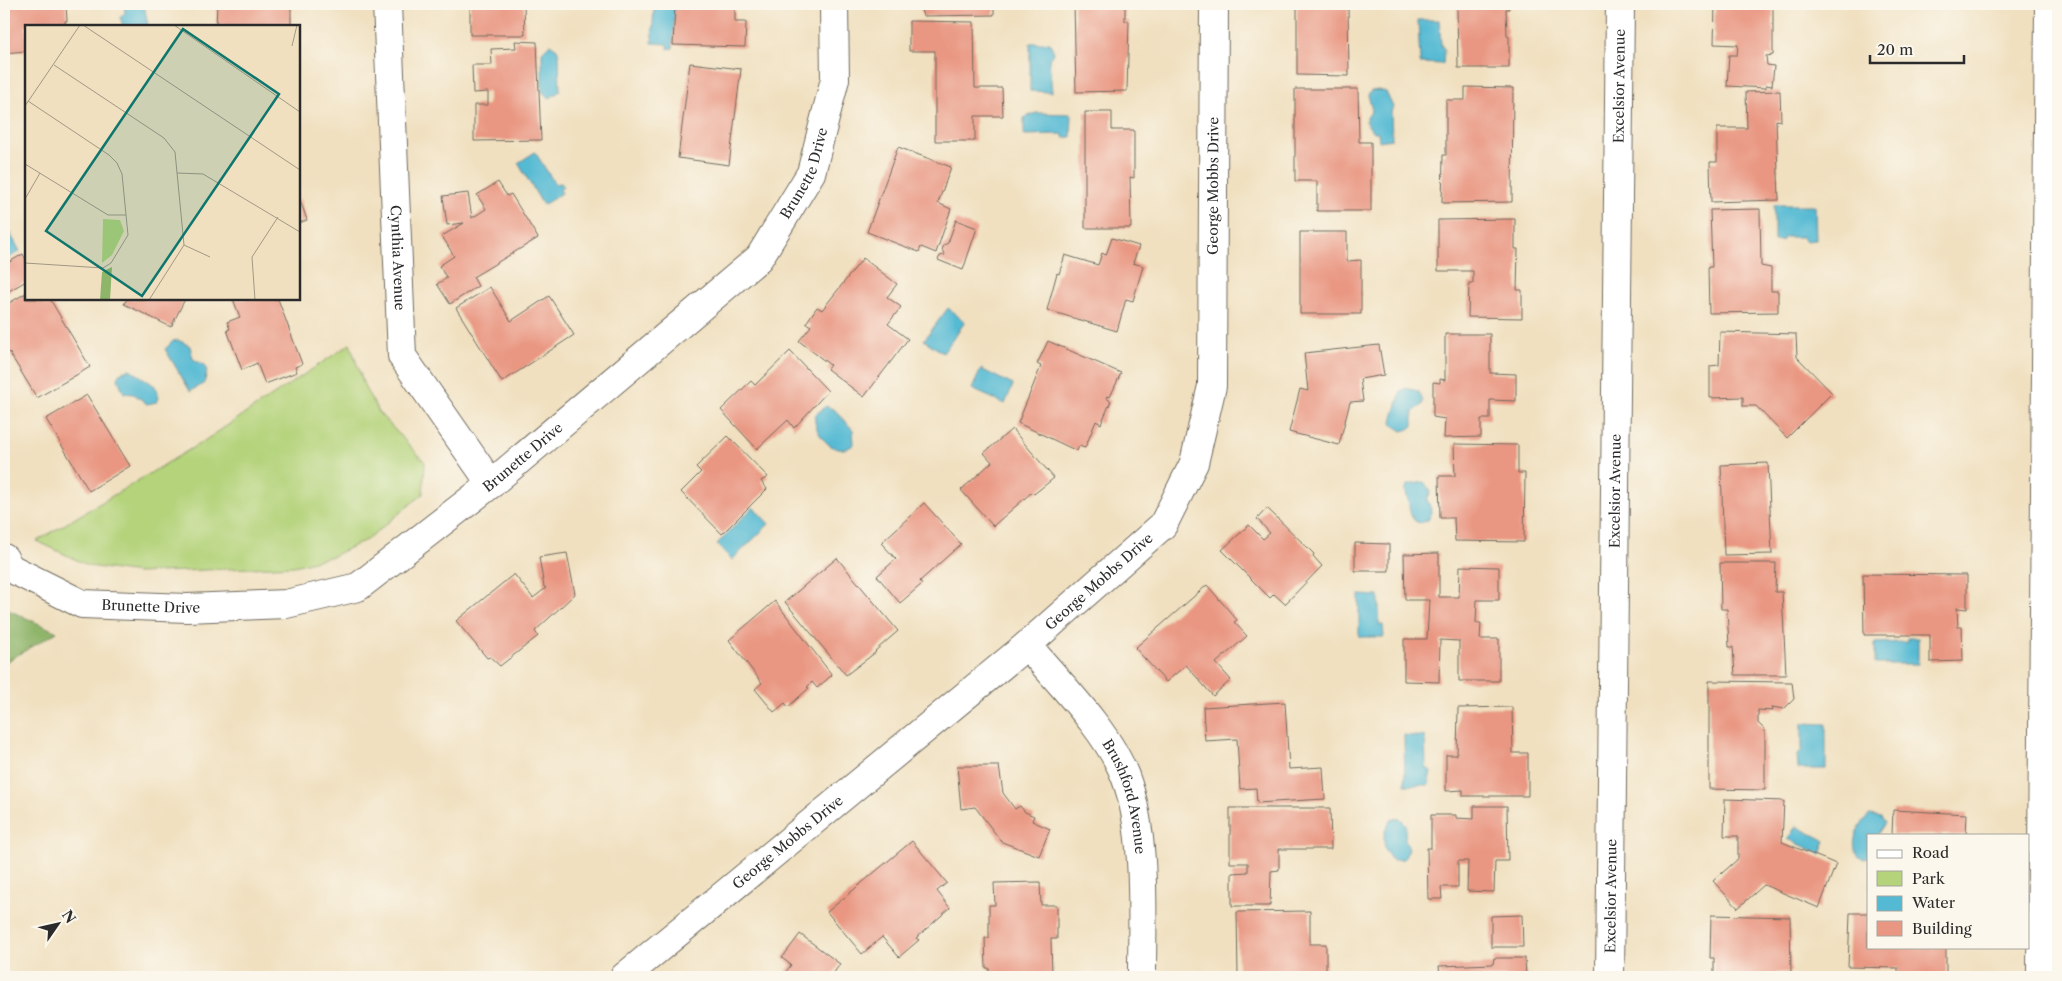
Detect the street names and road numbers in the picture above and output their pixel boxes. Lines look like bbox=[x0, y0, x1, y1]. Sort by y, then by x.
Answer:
street label: Excelsior Avenue bbox=[1610, 29, 1629, 143]
street label: George Mobbs Drive bbox=[1204, 117, 1222, 255]
street label: Brunette Drive bbox=[776, 125, 831, 222]
street label: Cynthia Avenue bbox=[387, 205, 409, 311]
street label: Brunette Drive bbox=[479, 418, 566, 496]
street label: Excelsior Avenue bbox=[1605, 434, 1625, 548]
street label: George Mobbs Drive bbox=[1041, 529, 1157, 634]
street label: Brunette Drive bbox=[101, 596, 201, 617]
street label: Brushford Avenue bbox=[1098, 736, 1149, 855]
street label: George Mobbs Drive bbox=[729, 791, 847, 893]
street label: Excelsior Avenue bbox=[1601, 839, 1620, 953]

